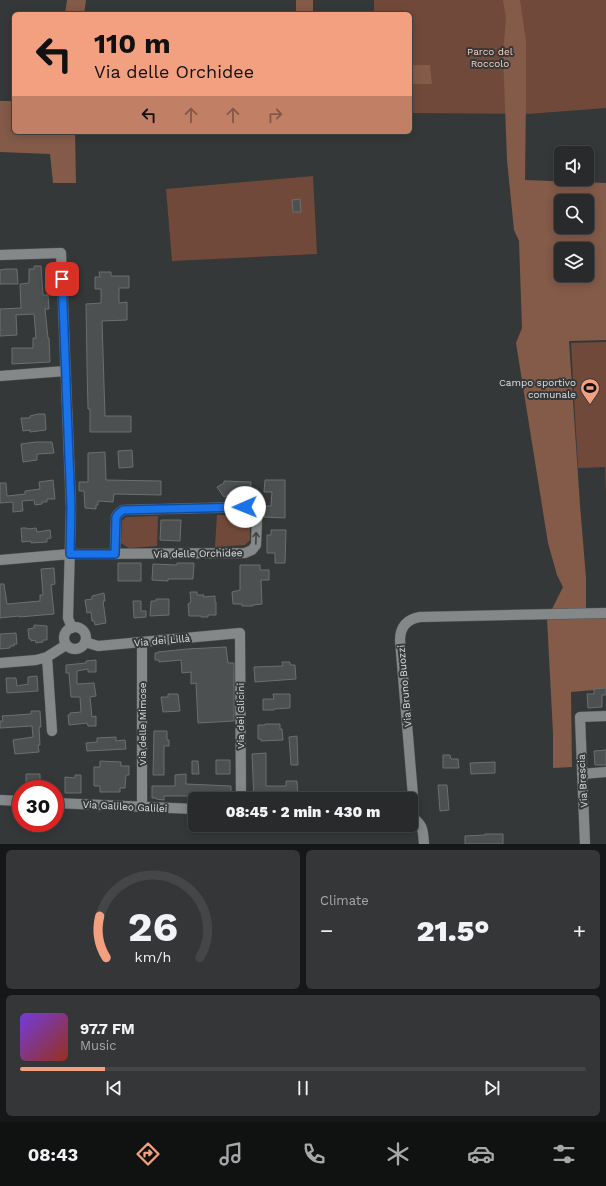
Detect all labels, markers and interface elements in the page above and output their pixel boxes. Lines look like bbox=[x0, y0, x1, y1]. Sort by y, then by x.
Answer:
text: 110 m bbox=[94, 27, 171, 60]
icon: left bbox=[28, 28, 80, 80]
park label: Parco del Roccolo bbox=[467, 46, 513, 69]
text: Via delle Orchidee bbox=[94, 61, 254, 82]
icon: left bbox=[138, 104, 160, 126]
icon: ahead bbox=[180, 104, 202, 126]
icon: ahead bbox=[222, 104, 244, 126]
icon: right bbox=[264, 104, 286, 126]
map controls bbox=[554, 146, 594, 282]
button: sound bbox=[554, 146, 594, 186]
button: search bbox=[554, 194, 594, 234]
button: layers bbox=[554, 242, 594, 282]
pin bbox=[45, 262, 79, 296]
icon: arrive bbox=[51, 268, 73, 290]
place label: Campo sportivo comunale bbox=[499, 377, 576, 400]
sports icon: Campo sportivo comunale bbox=[579, 377, 601, 405]
position arrow bbox=[224, 486, 266, 528]
one-way arrow bbox=[253, 532, 260, 545]
street label: Via delle Orchidee bbox=[153, 547, 243, 560]
street label: Via dei Lillà bbox=[133, 633, 191, 648]
street label: Via Bruno Buozzi bbox=[395, 644, 414, 727]
street label: Via delle Mimose bbox=[137, 682, 148, 766]
street label: Via dei Glicini bbox=[235, 683, 246, 749]
street label: Via Brescia bbox=[576, 754, 589, 808]
speed limit sign: 30 bbox=[12, 780, 64, 832]
street label: Via Galileo Galilei bbox=[82, 799, 168, 814]
text: 08:45 · 2 min · 430 m bbox=[226, 803, 380, 821]
text: Climate bbox=[320, 893, 369, 908]
text: 26 bbox=[128, 901, 178, 950]
text: 21.5° bbox=[416, 913, 490, 948]
text: − bbox=[320, 918, 333, 943]
text: + bbox=[573, 918, 586, 943]
text: km/h bbox=[135, 948, 171, 964]
text: 97.7 FM bbox=[80, 1020, 135, 1038]
text: Music bbox=[80, 1038, 117, 1053]
icon: previous bbox=[103, 1077, 125, 1099]
icon: pause bbox=[292, 1077, 314, 1099]
icon: next bbox=[481, 1077, 503, 1099]
icon: directions bbox=[134, 1140, 162, 1168]
icon: music bbox=[217, 1140, 245, 1168]
icon: phone bbox=[300, 1140, 328, 1168]
icon: climate bbox=[384, 1140, 412, 1168]
icon: car bbox=[467, 1140, 495, 1168]
icon: filters bbox=[550, 1140, 578, 1168]
text: 08:43 bbox=[28, 1144, 78, 1165]

